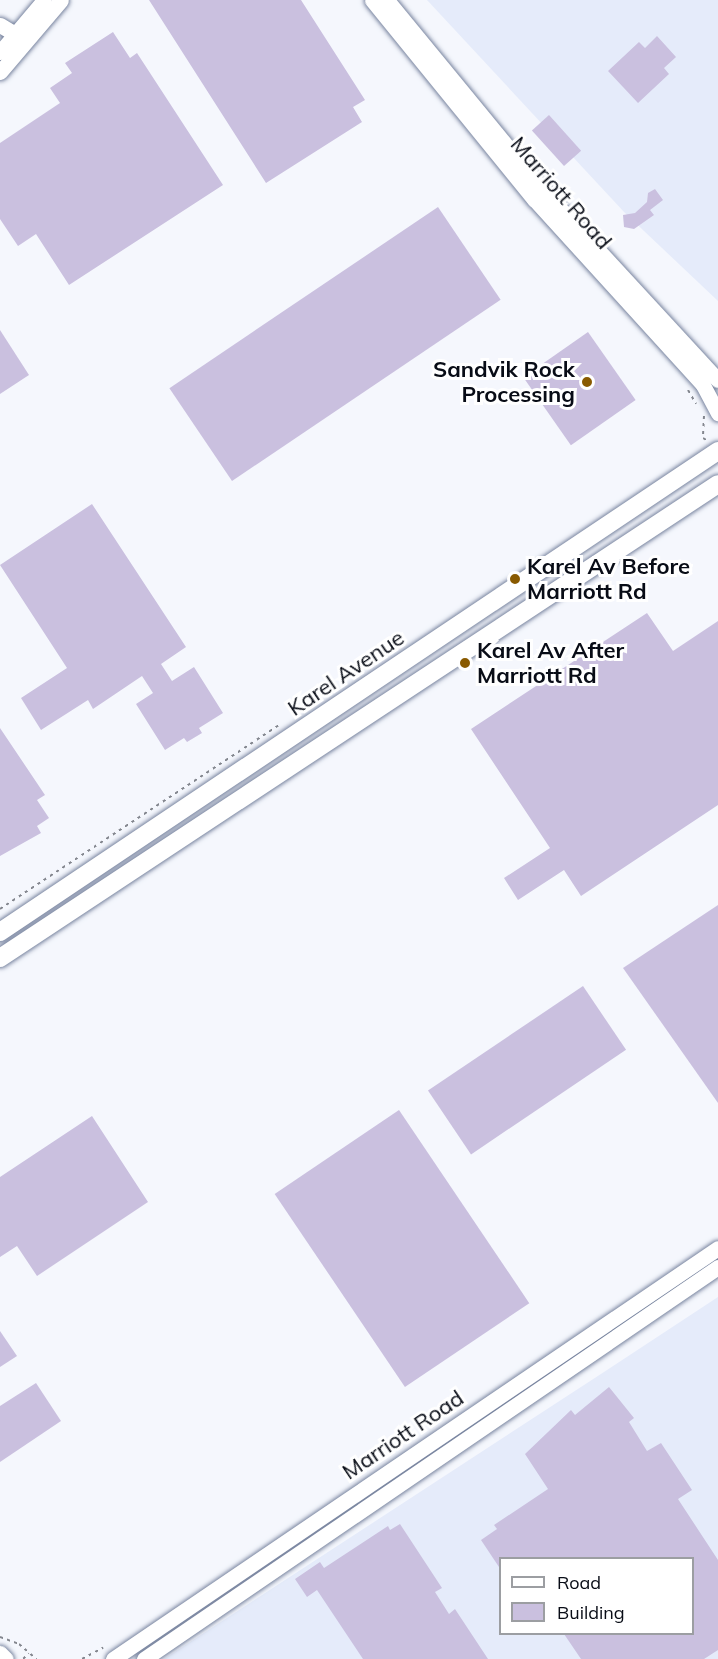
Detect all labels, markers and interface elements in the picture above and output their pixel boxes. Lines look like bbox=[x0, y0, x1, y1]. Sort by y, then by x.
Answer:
street label: Marriott Road bbox=[505, 131, 617, 255]
place label: Sandvik Rock Processing bbox=[433, 356, 575, 408]
marker: Sandvik Rock Processing bbox=[580, 375, 594, 389]
place label: Karel Av Before Marriott Rd bbox=[527, 553, 690, 604]
marker: Karel Av Before Marriott Rd bbox=[508, 572, 522, 586]
street label: Karel Avenue bbox=[283, 624, 409, 722]
place label: Karel Av After Marriott Rd bbox=[477, 637, 624, 688]
marker: Karel Av After Marriott Rd bbox=[458, 656, 472, 670]
street label: Marriott Road bbox=[337, 1385, 469, 1485]
legend bbox=[499, 1557, 694, 1635]
text: Road bbox=[557, 1571, 601, 1594]
text: Building bbox=[557, 1601, 625, 1624]

